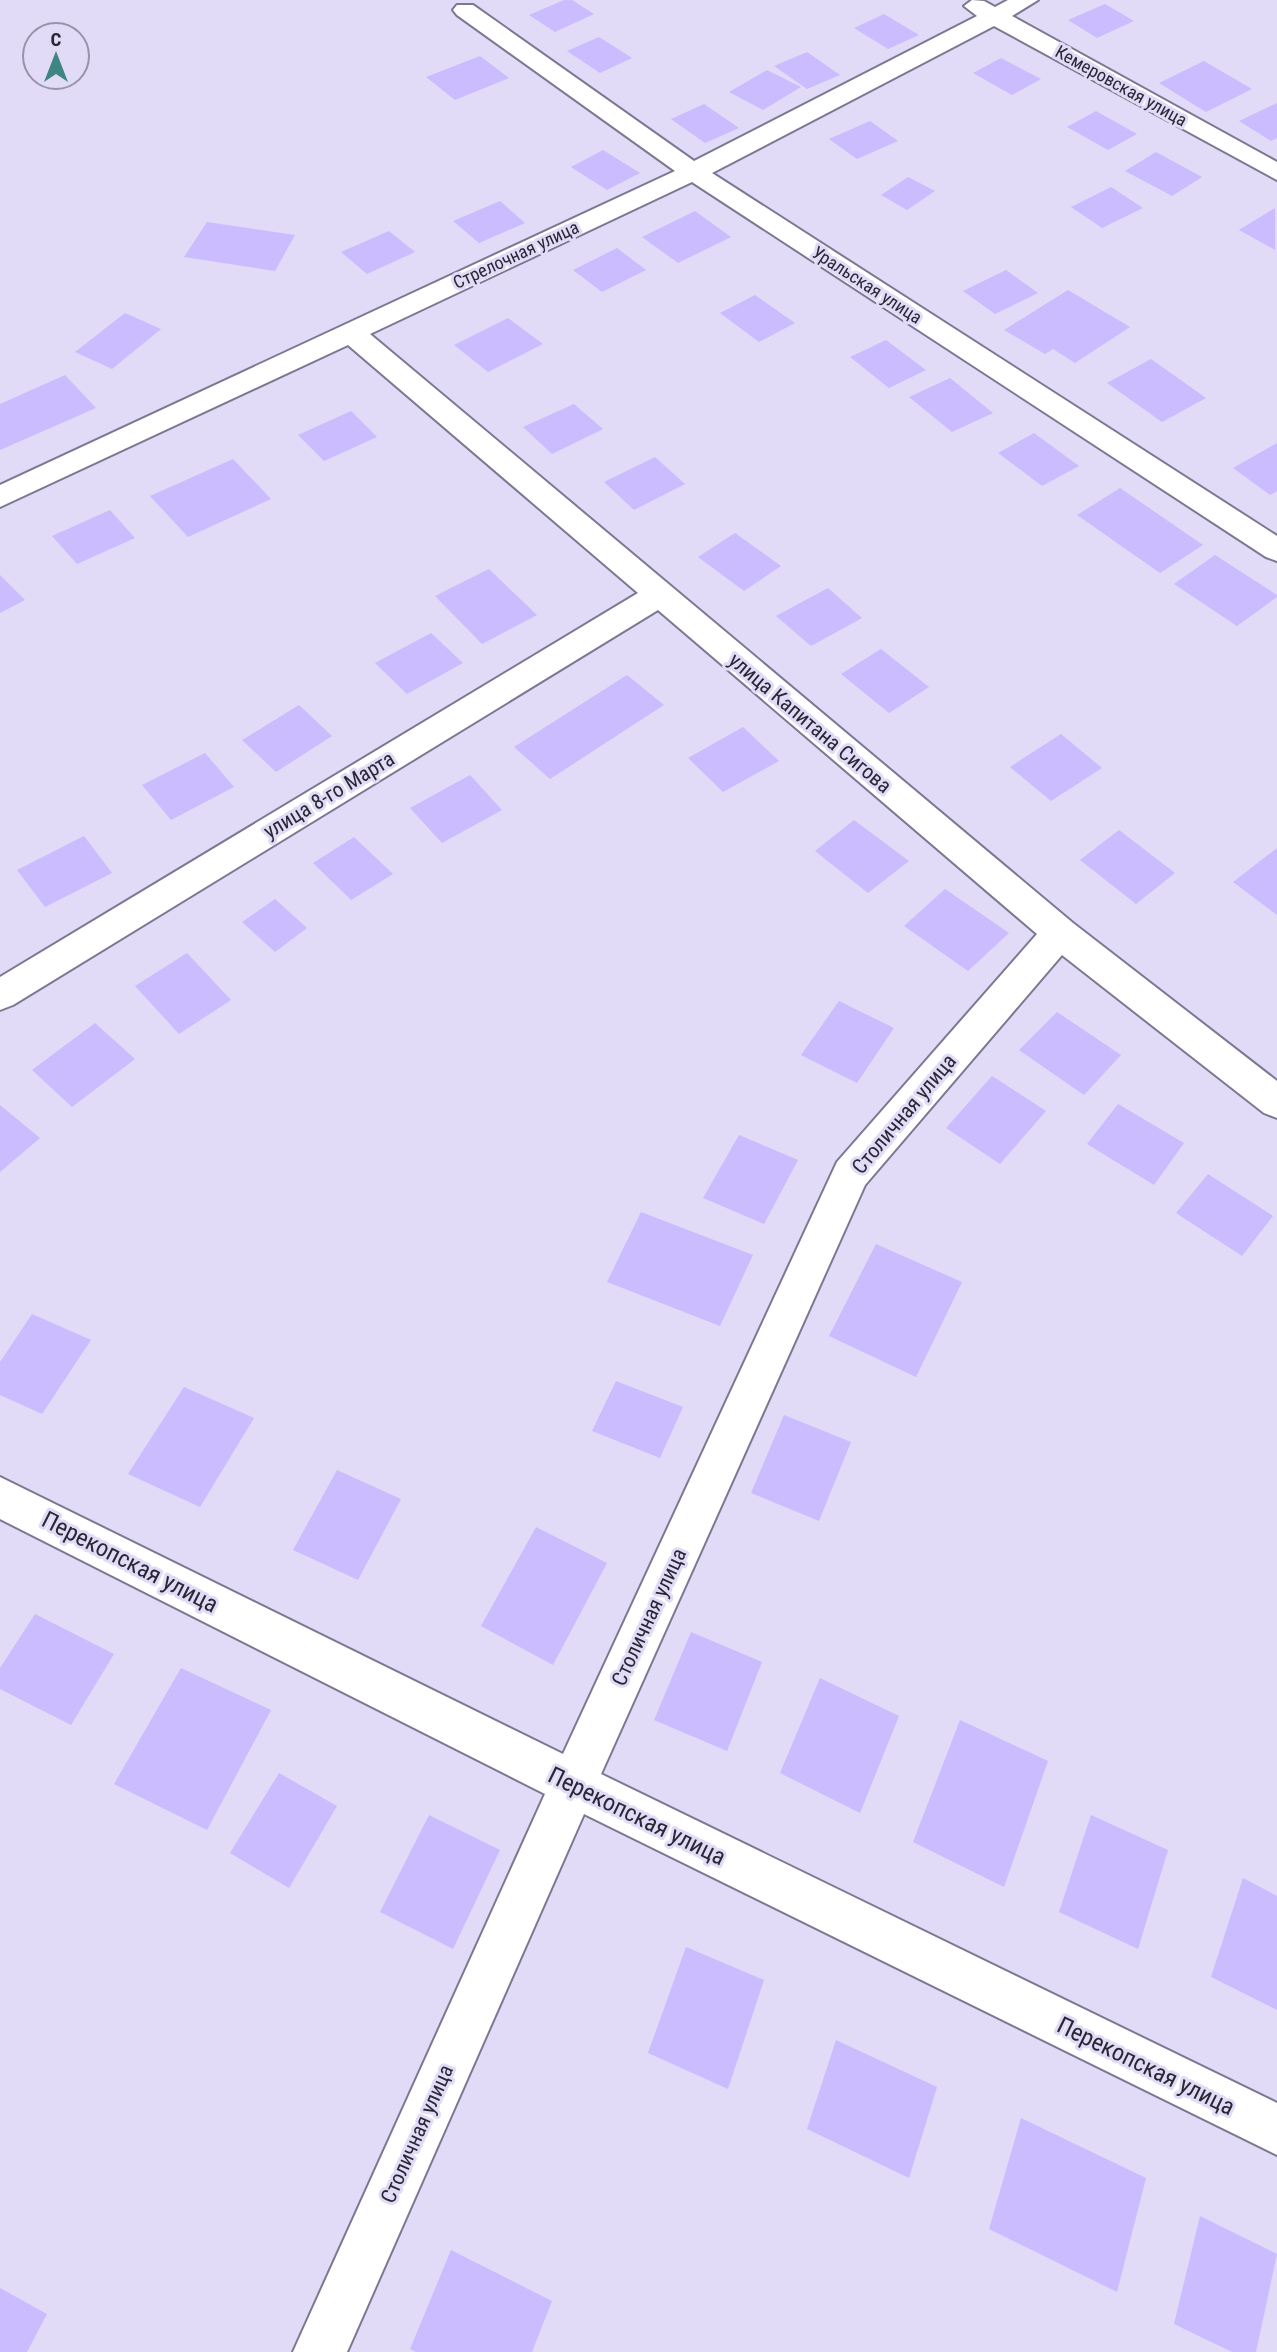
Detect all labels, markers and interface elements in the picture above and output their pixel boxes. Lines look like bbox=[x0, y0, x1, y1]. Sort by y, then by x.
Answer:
north arrow bbox=[21, 21, 91, 91]
text: С bbox=[51, 28, 62, 51]
street label: Кемеровская улица bbox=[1052, 41, 1191, 130]
street label: Стрелочная улица bbox=[450, 216, 582, 293]
street label: Уральская улица bbox=[809, 241, 926, 328]
street label: улица Капитана Сигова bbox=[724, 648, 896, 798]
street label: улица 8-го Марта bbox=[259, 746, 399, 844]
street label: Столичная улица bbox=[847, 1049, 961, 1179]
street label: Перекопская улица bbox=[37, 1505, 223, 1619]
street label: Столичная улица bbox=[607, 1545, 691, 1689]
street label: Перекопская улица bbox=[544, 1761, 730, 1871]
street label: Перекопская улица bbox=[1053, 2011, 1239, 2121]
street label: Столичная улица bbox=[376, 2061, 458, 2207]

